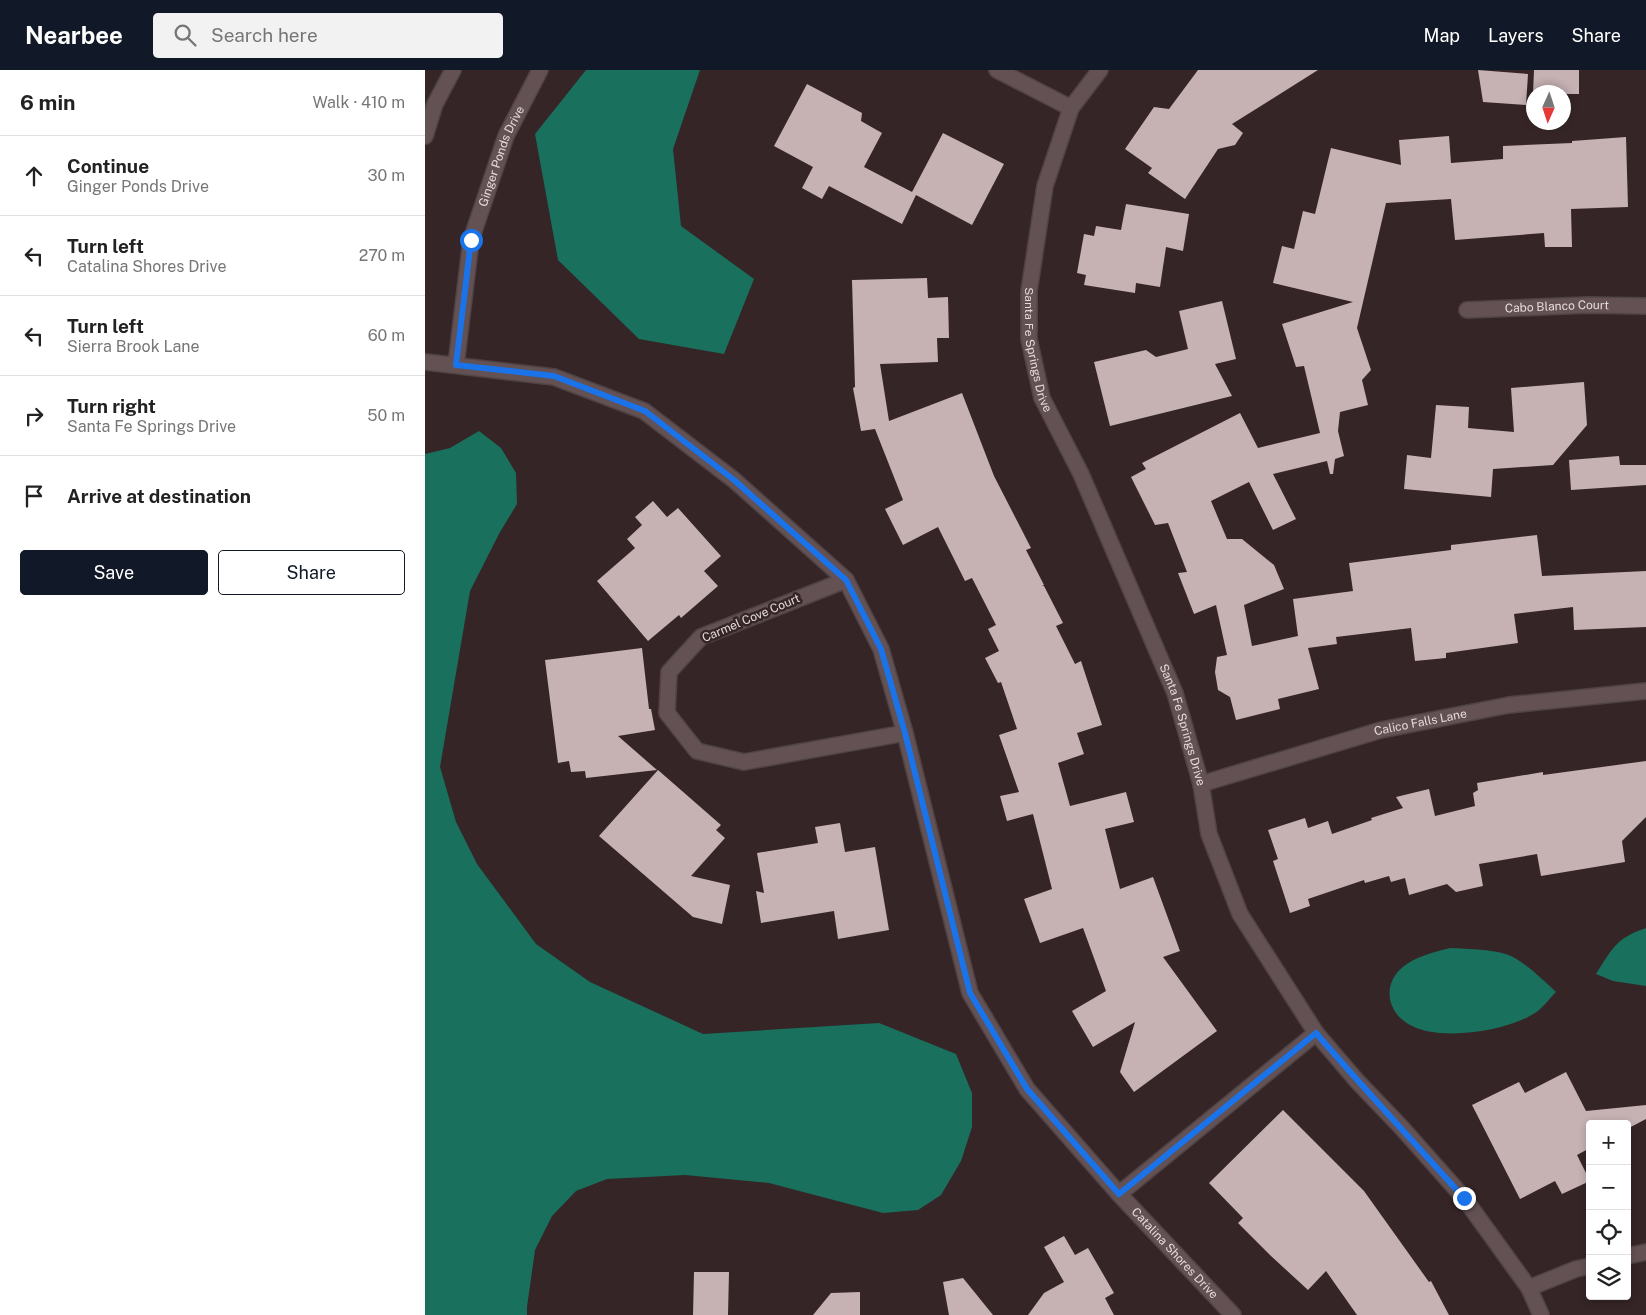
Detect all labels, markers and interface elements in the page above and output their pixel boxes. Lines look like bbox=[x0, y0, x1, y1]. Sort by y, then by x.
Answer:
search box bbox=[153, 13, 503, 58]
text: Nearbee bbox=[25, 21, 123, 49]
icon: search bbox=[171, 21, 199, 49]
text: Search here bbox=[211, 24, 318, 46]
text: Map bbox=[1424, 25, 1460, 46]
text: Layers bbox=[1488, 25, 1544, 46]
text: Share bbox=[1572, 25, 1621, 46]
north arrow bbox=[1526, 85, 1571, 130]
text: 6 min bbox=[20, 90, 76, 115]
text: Walk · 410 m bbox=[312, 93, 405, 112]
street label: Ginger Ponds Drive bbox=[476, 104, 527, 208]
text: Continue bbox=[67, 155, 149, 177]
icon: ahead bbox=[20, 162, 48, 190]
text: 30 m bbox=[368, 166, 405, 185]
text: Ginger Ponds Drive bbox=[67, 177, 209, 196]
route start bbox=[460, 229, 483, 252]
text: Turn left bbox=[67, 235, 144, 257]
icon: left bbox=[20, 242, 48, 270]
text: 270 m bbox=[359, 246, 405, 265]
text: Catalina Shores Drive bbox=[67, 257, 227, 276]
street label: Santa Fe Springs Drive bbox=[1022, 287, 1055, 415]
street label: Cabo Blanco Court bbox=[1505, 298, 1609, 315]
text: Turn left bbox=[67, 315, 144, 337]
icon: left bbox=[20, 322, 48, 350]
text: 60 m bbox=[368, 326, 405, 345]
text: Sierra Brook Lane bbox=[67, 337, 200, 356]
text: Turn right bbox=[67, 395, 156, 417]
icon: right bbox=[20, 402, 48, 430]
text: 50 m bbox=[367, 406, 405, 425]
text: Santa Fe Springs Drive bbox=[67, 417, 236, 436]
icon: arrive bbox=[20, 482, 48, 510]
text: Arrive at destination bbox=[67, 485, 251, 507]
button: Save bbox=[20, 550, 208, 595]
button: Share bbox=[218, 550, 405, 595]
street label: Carmel Cove Court bbox=[700, 591, 802, 645]
street label: Santa Fe Springs Drive bbox=[1156, 662, 1208, 788]
street label: Calico Falls Lane bbox=[1372, 706, 1468, 739]
map controls bbox=[1586, 1120, 1631, 1300]
button: + bbox=[1586, 1120, 1631, 1165]
button: − bbox=[1586, 1165, 1631, 1210]
route end bbox=[1453, 1187, 1476, 1210]
street label: Catalina Shores Drive bbox=[1129, 1205, 1221, 1302]
button: locate bbox=[1586, 1210, 1631, 1255]
button: layers bbox=[1586, 1255, 1631, 1300]

